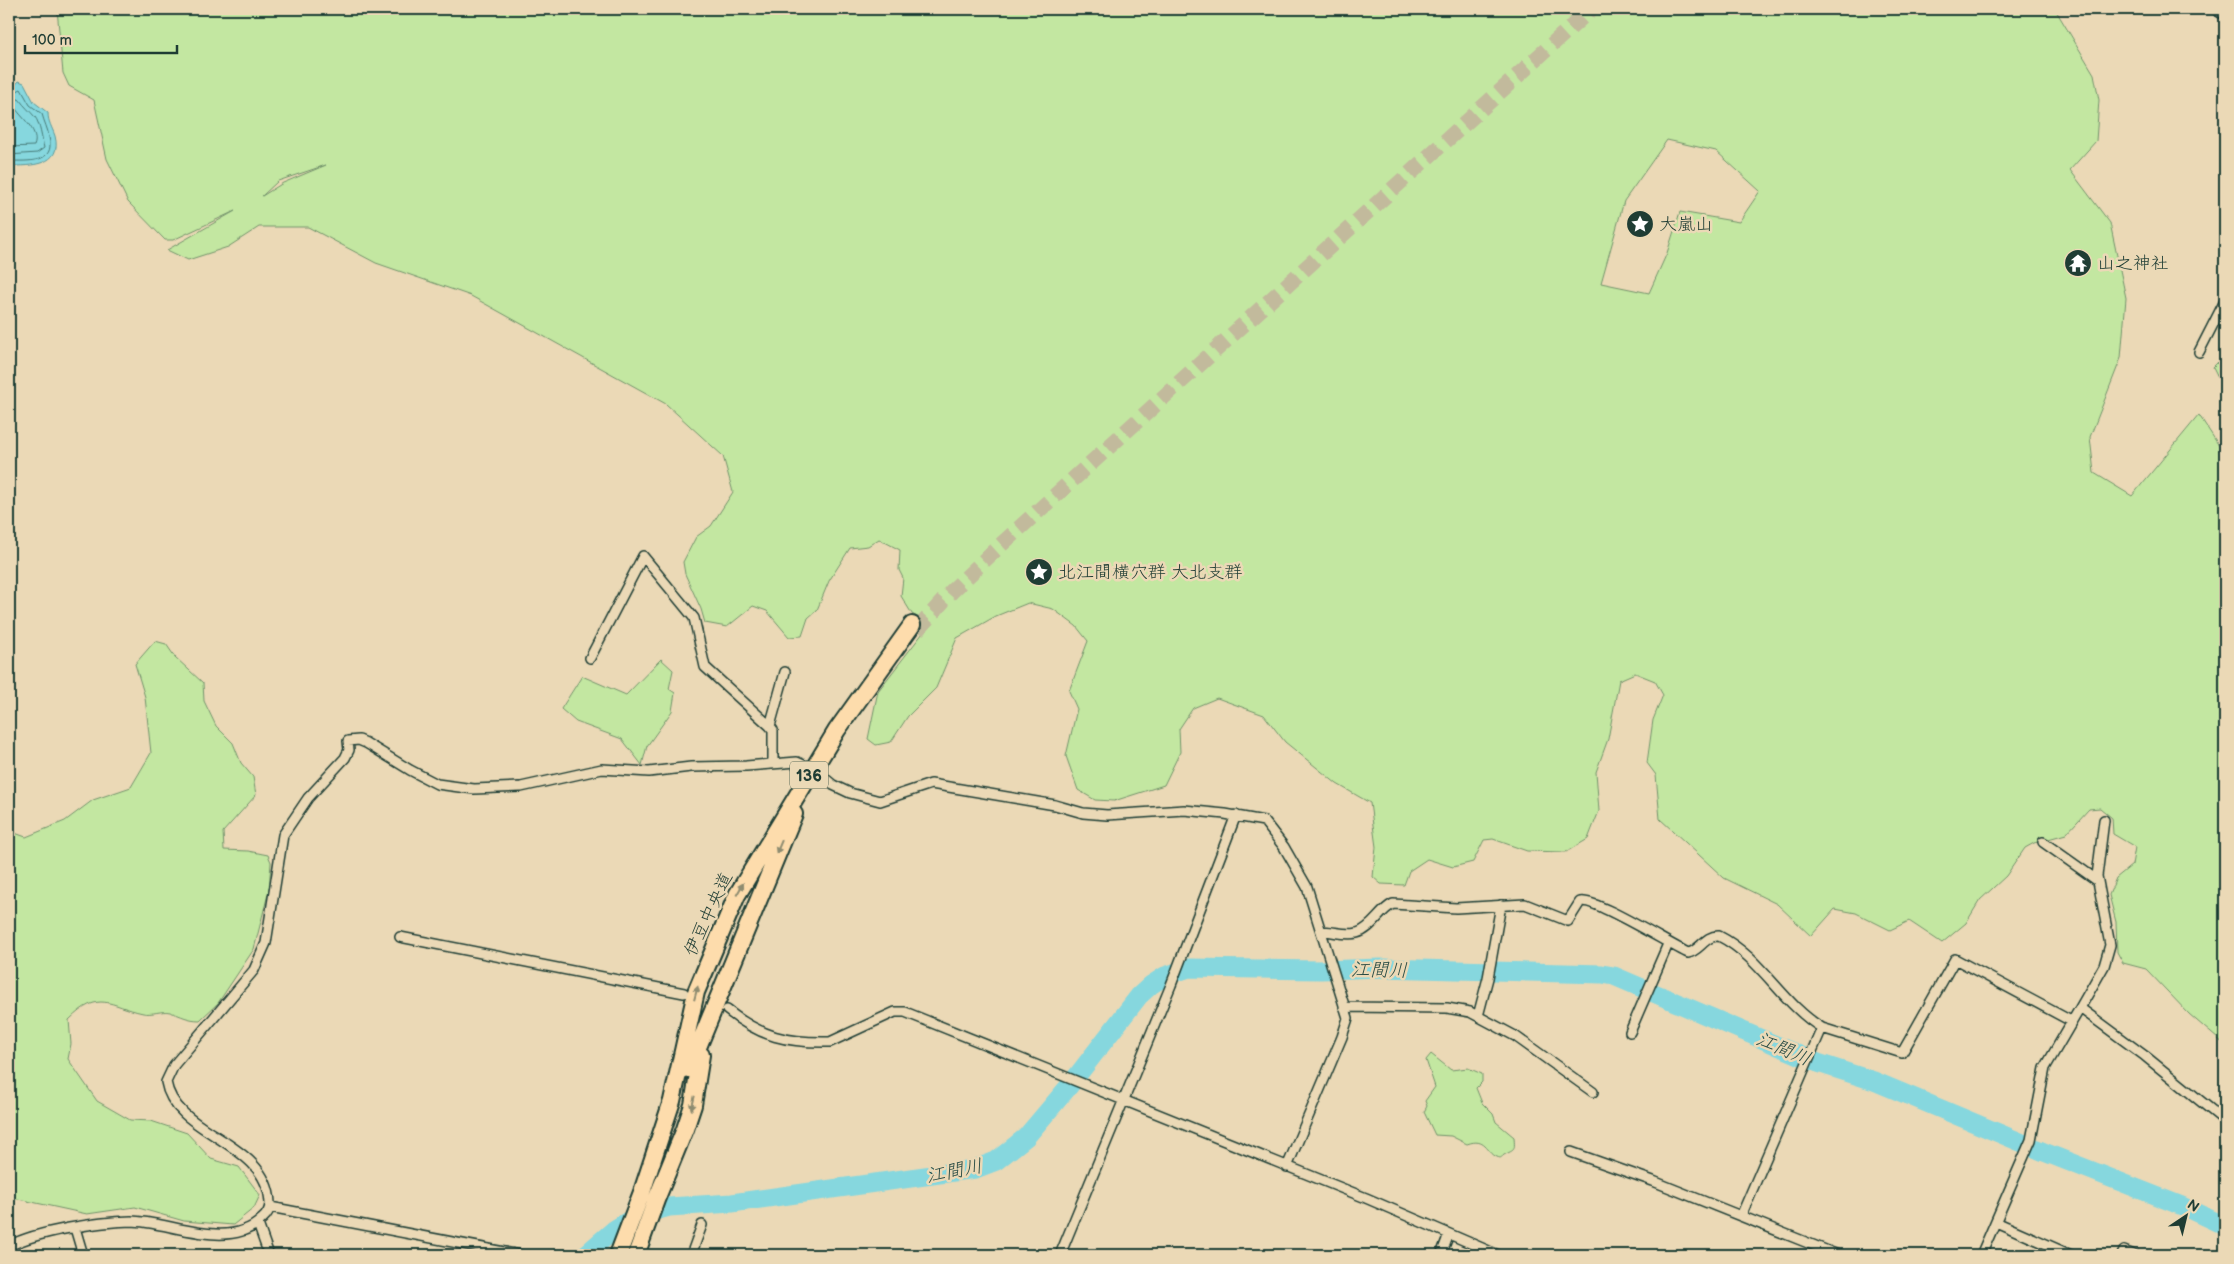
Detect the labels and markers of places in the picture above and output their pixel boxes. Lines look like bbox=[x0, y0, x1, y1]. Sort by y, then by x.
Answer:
place icon: 大嵐山 bbox=[1625, 209, 1655, 239]
place label: 大嵐山 bbox=[1659, 214, 1713, 235]
temple icon: 山之神社 bbox=[2063, 248, 2093, 278]
place label: 山之神社 bbox=[2097, 253, 2169, 274]
place icon: 北江間横穴群 大北支群 bbox=[1024, 557, 1054, 587]
place label: 北江間横穴群 大北支群 bbox=[1058, 562, 1243, 583]

